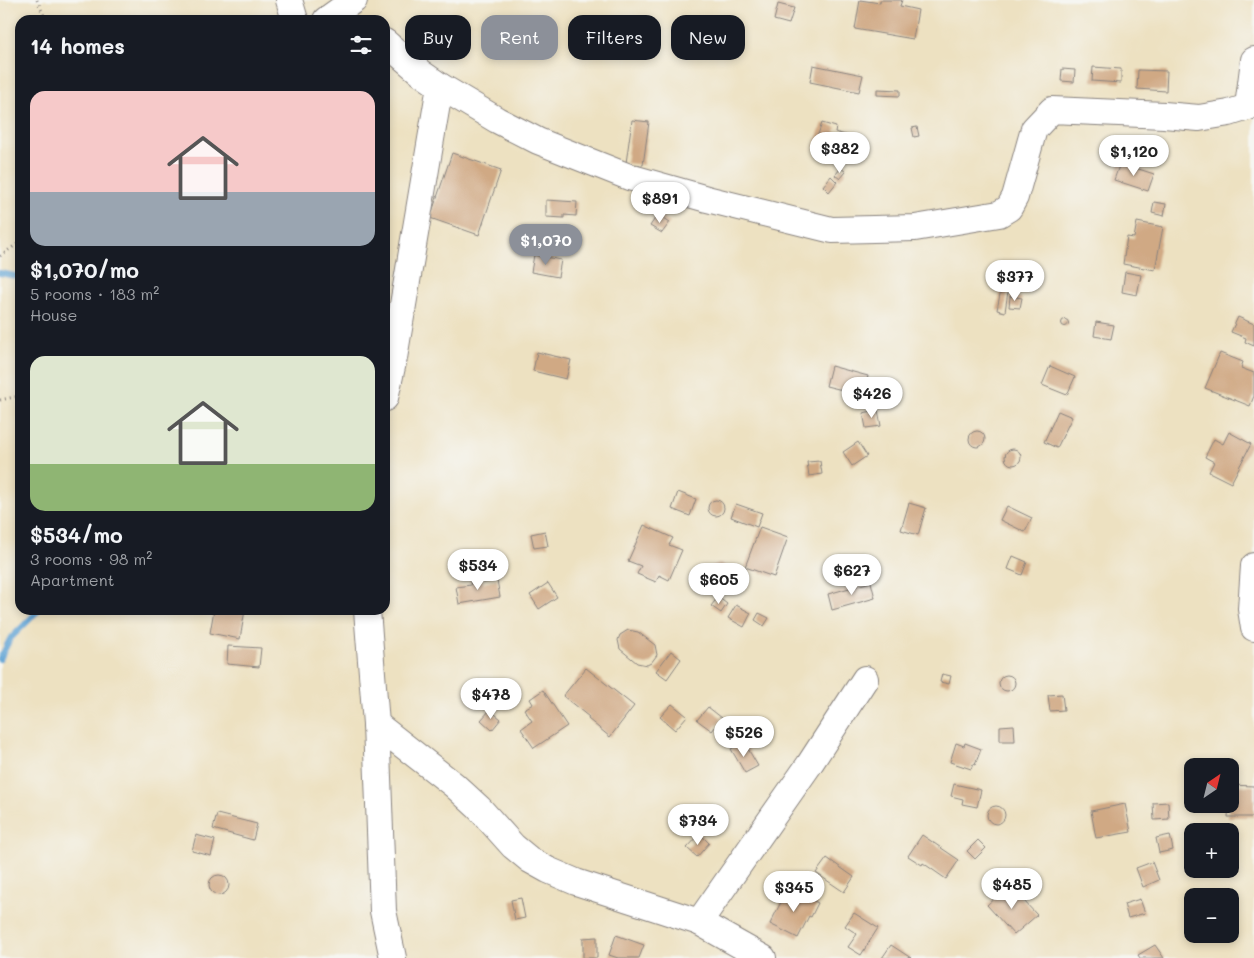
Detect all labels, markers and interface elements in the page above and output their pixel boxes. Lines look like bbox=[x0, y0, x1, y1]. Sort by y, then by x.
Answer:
chip: Buy bbox=[405, 15, 471, 60]
chip: Rent bbox=[481, 15, 558, 60]
chip: Filters bbox=[568, 15, 661, 60]
chip: New bbox=[671, 15, 745, 60]
icon: filters bbox=[347, 31, 375, 59]
text: 14 homes bbox=[30, 32, 125, 59]
icon: home bbox=[158, 123, 248, 213]
pin: $382 bbox=[810, 132, 870, 174]
pin: $1,120 bbox=[1093, 134, 1175, 177]
text: $382 bbox=[821, 137, 859, 158]
text: $1,120 bbox=[1110, 140, 1158, 161]
pin: $891 bbox=[630, 182, 690, 224]
text: $891 bbox=[642, 187, 678, 208]
pin: $1,070 bbox=[505, 224, 587, 266]
text: $1,070 bbox=[520, 229, 572, 250]
text: $1,070/mo bbox=[30, 256, 139, 283]
pin: $377 bbox=[985, 260, 1045, 302]
text: $377 bbox=[996, 265, 1034, 286]
text: 5 rooms · 183 m² bbox=[30, 283, 159, 304]
text: House bbox=[30, 304, 77, 325]
pin: $426 bbox=[842, 376, 902, 419]
text: $426 bbox=[853, 382, 891, 403]
icon: home bbox=[158, 388, 248, 478]
text: $534/mo bbox=[30, 521, 123, 548]
text: 3 rooms · 98 m² bbox=[30, 548, 152, 569]
pin: $534 bbox=[448, 548, 508, 591]
text: $534 bbox=[459, 554, 497, 575]
pin: $627 bbox=[822, 554, 882, 596]
text: $627 bbox=[833, 559, 871, 580]
pin: $605 bbox=[689, 562, 749, 605]
text: $605 bbox=[699, 568, 739, 589]
text: Apartment bbox=[30, 569, 115, 590]
pin: $478 bbox=[461, 678, 521, 720]
text: $478 bbox=[472, 683, 510, 704]
pin: $526 bbox=[714, 716, 774, 758]
text: $526 bbox=[725, 721, 763, 742]
north arrow bbox=[1184, 758, 1239, 812]
map controls bbox=[1184, 758, 1239, 943]
pin: $734 bbox=[668, 804, 728, 846]
text: $734 bbox=[679, 809, 717, 830]
button: + bbox=[1184, 823, 1239, 878]
pin: $485 bbox=[982, 868, 1042, 910]
pin: $345 bbox=[764, 870, 824, 913]
text: $485 bbox=[992, 873, 1032, 894]
text: $345 bbox=[775, 876, 813, 897]
button: − bbox=[1184, 888, 1239, 943]

